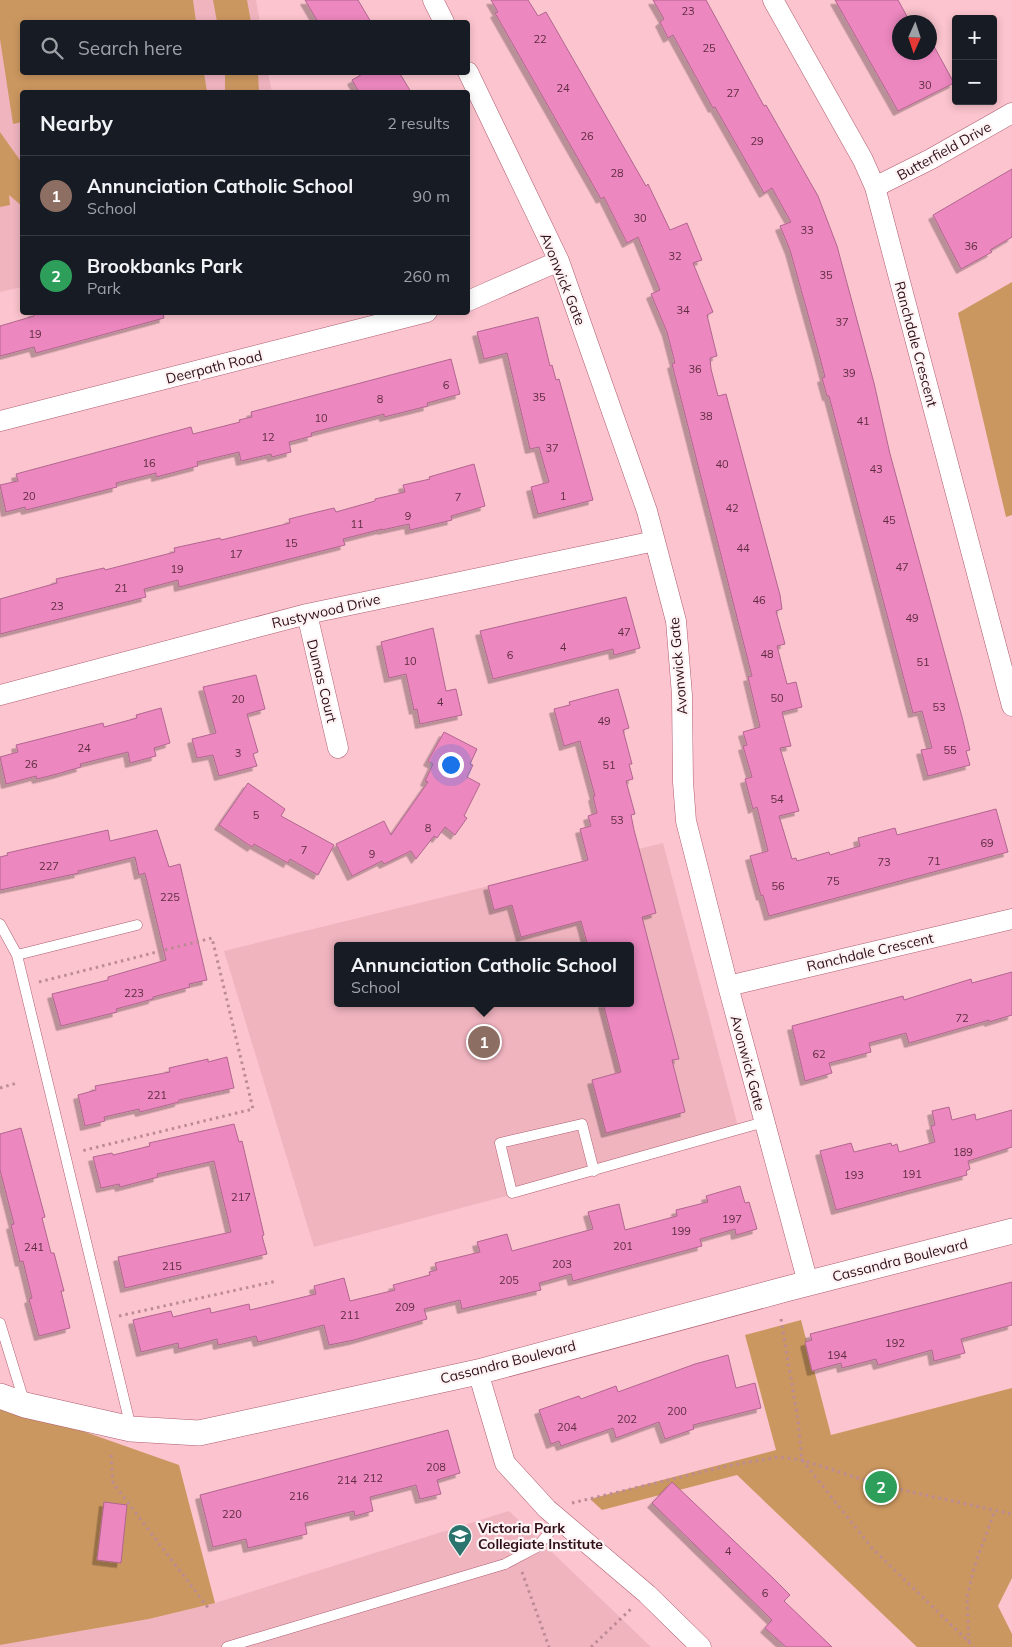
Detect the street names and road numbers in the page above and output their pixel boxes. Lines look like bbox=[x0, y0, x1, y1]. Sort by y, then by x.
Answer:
street label: Butterfield Drive bbox=[894, 118, 994, 184]
street label: Avonwick Gate bbox=[536, 230, 590, 328]
street label: Ranchdale Crescent bbox=[891, 279, 941, 409]
street label: Deerpath Road bbox=[164, 346, 264, 388]
street label: Rustywood Drive bbox=[270, 590, 382, 632]
street label: Avonwick Gate bbox=[665, 617, 691, 715]
street label: Dumas Court bbox=[303, 637, 341, 725]
street label: Ranchdale Crescent bbox=[805, 929, 935, 975]
street label: Avonwick Gate bbox=[727, 1013, 769, 1113]
street label: Cassandra Boulevard bbox=[830, 1234, 970, 1286]
street label: Cassandra Boulevard bbox=[438, 1336, 578, 1388]

